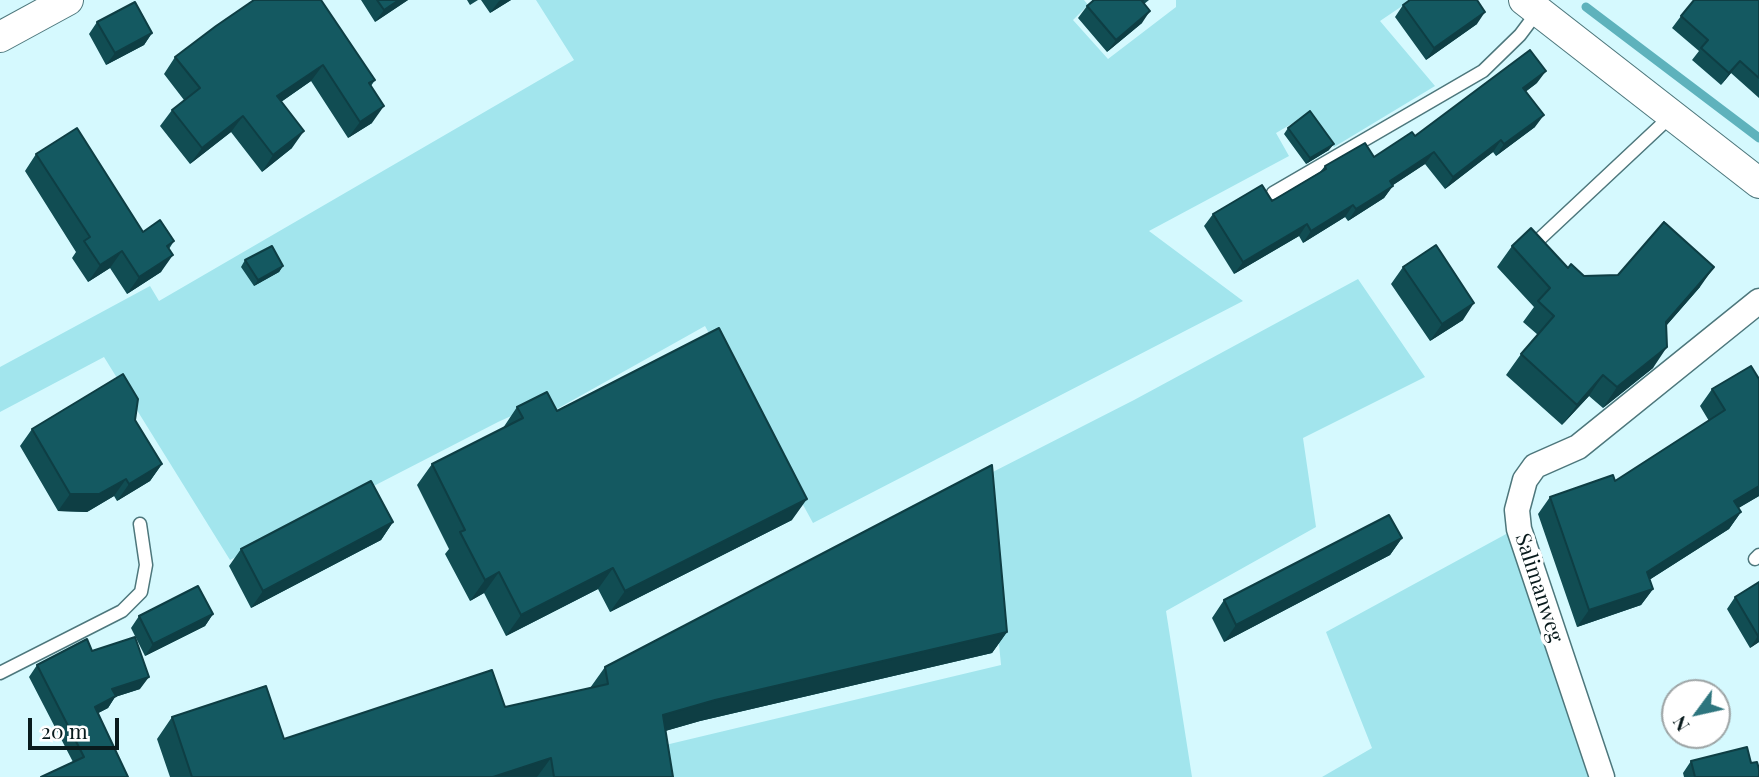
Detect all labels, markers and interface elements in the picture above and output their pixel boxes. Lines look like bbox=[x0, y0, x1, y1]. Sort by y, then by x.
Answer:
street label: Salimanweg bbox=[1510, 530, 1568, 646]
north arrow bbox=[1661, 679, 1731, 749]
scale bar bbox=[32, 704, 122, 748]
text: N bbox=[1665, 712, 1695, 737]
text: 20 m bbox=[41, 716, 88, 744]

